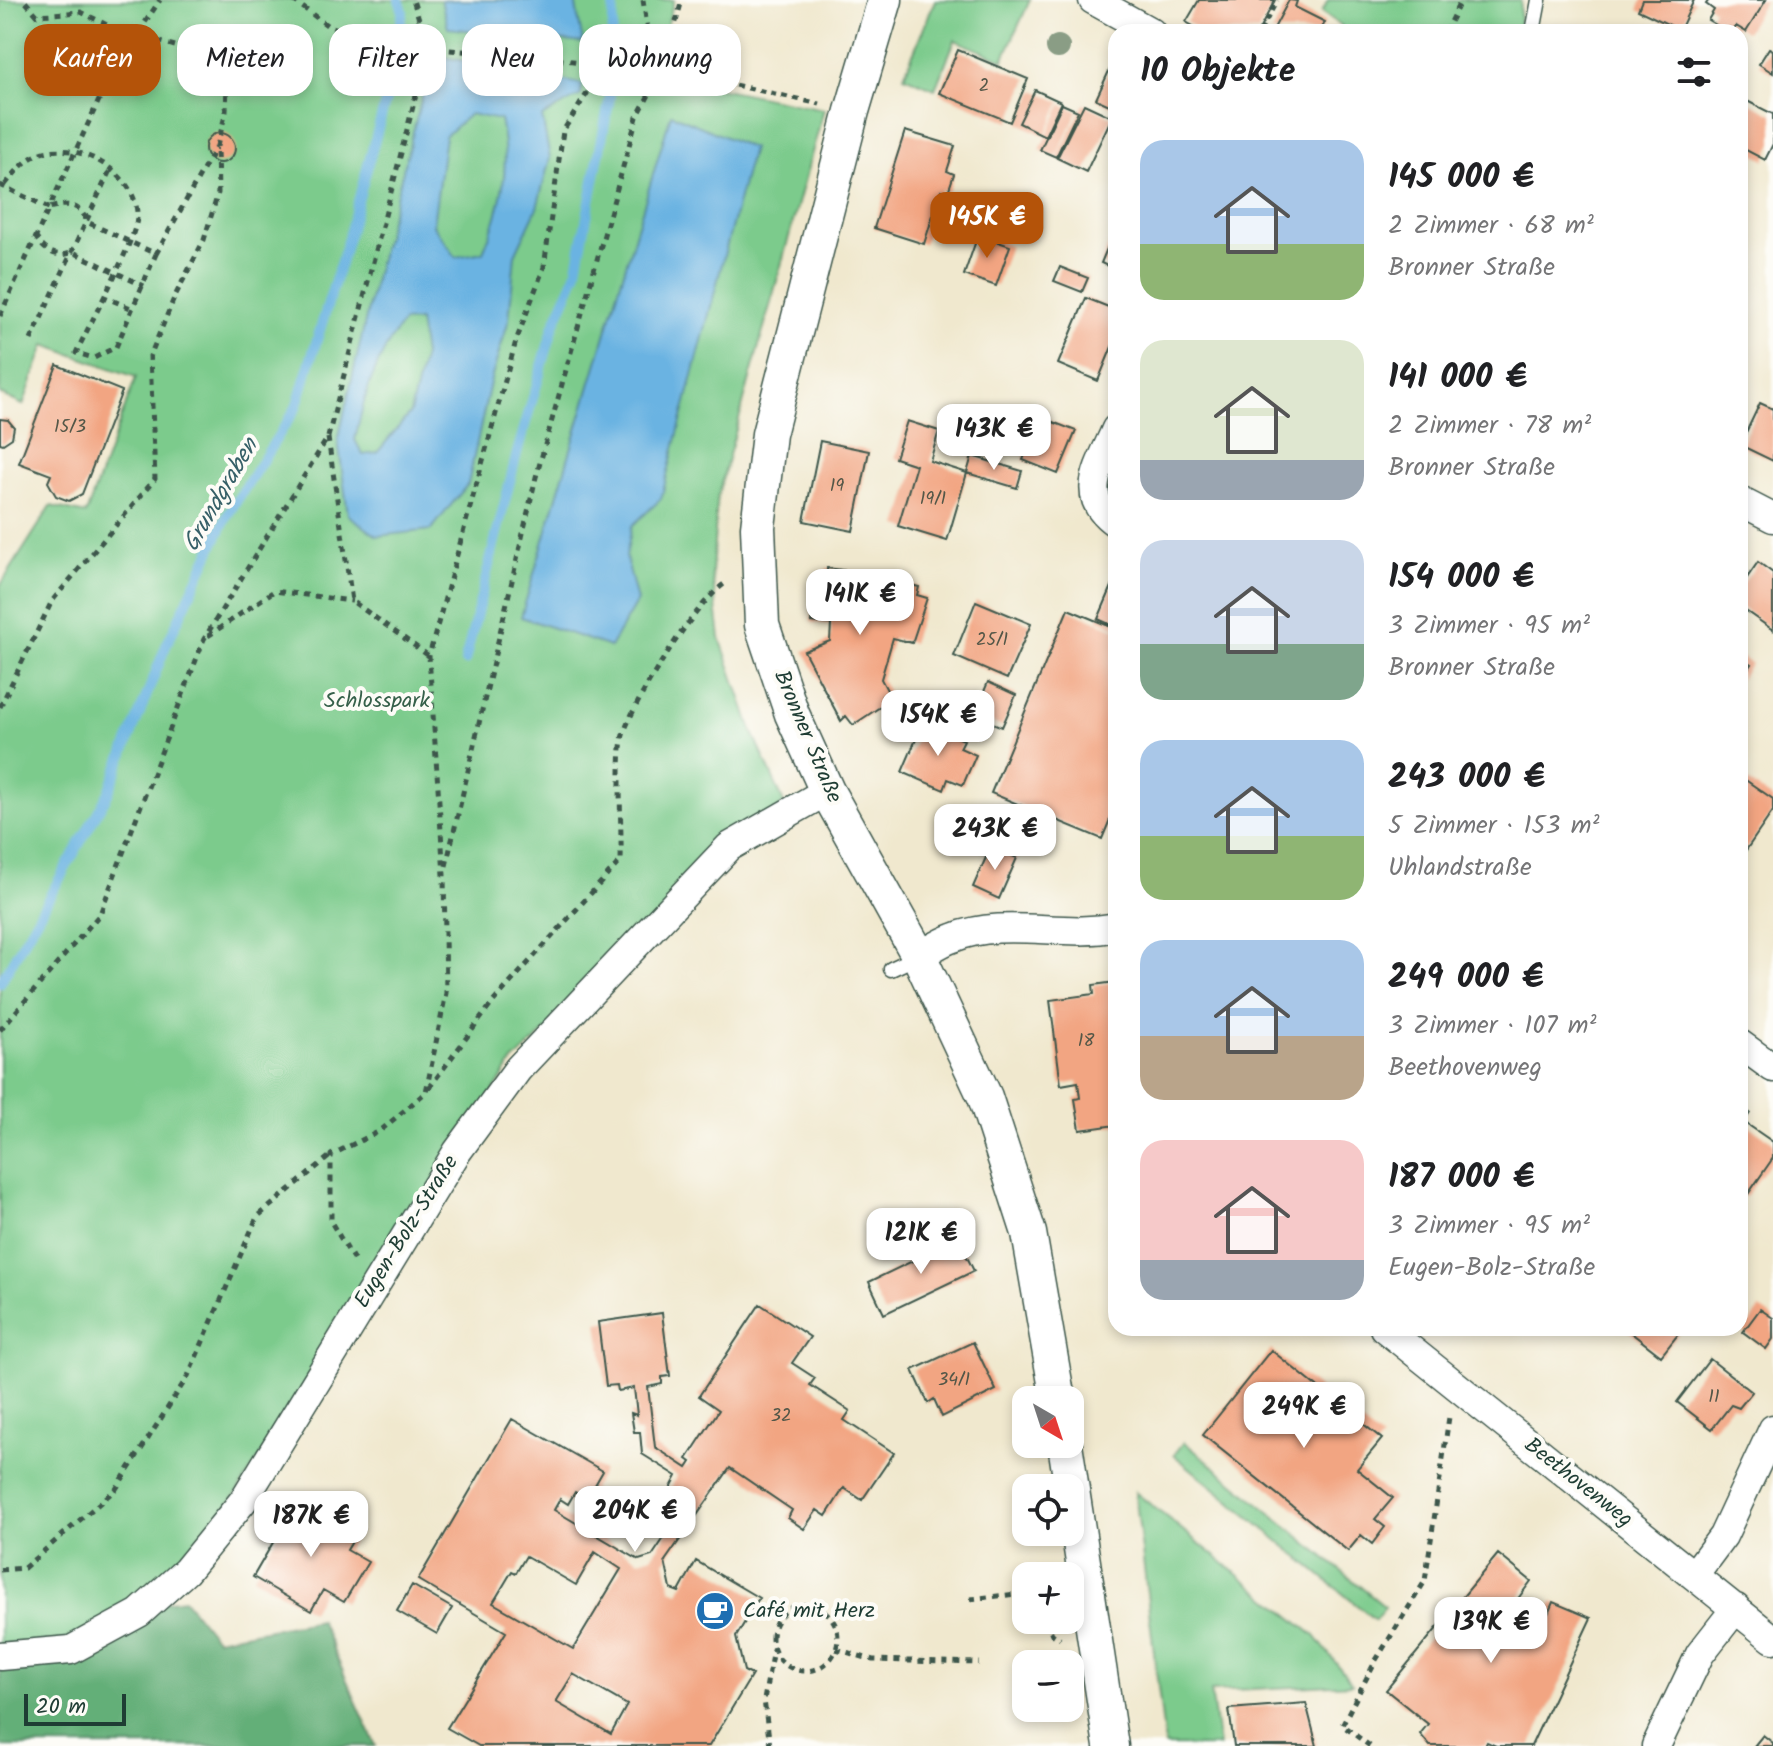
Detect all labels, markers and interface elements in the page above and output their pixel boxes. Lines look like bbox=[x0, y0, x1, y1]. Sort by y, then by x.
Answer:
chip: Kaufen bbox=[24, 24, 161, 96]
chip: Mieten bbox=[177, 24, 313, 96]
chip: Filter bbox=[329, 24, 446, 96]
chip: Neu bbox=[462, 24, 563, 96]
chip: Wohnung bbox=[579, 24, 741, 96]
text: 10 Objekte bbox=[1140, 45, 1295, 99]
icon: filters bbox=[1672, 50, 1716, 94]
house number: 2 bbox=[979, 72, 989, 101]
text: 145 000 € bbox=[1388, 151, 1534, 205]
icon: home bbox=[1204, 172, 1300, 268]
pin: 145K € bbox=[922, 192, 1052, 260]
text: 145K € bbox=[948, 197, 1026, 239]
text: 2 Zimmer · 68 m² bbox=[1388, 205, 1594, 247]
text: Bronner Straße bbox=[1388, 247, 1555, 289]
text: 141 000 € bbox=[1388, 351, 1527, 405]
icon: home bbox=[1204, 372, 1300, 468]
pin: 143K € bbox=[929, 404, 1059, 472]
text: 2 Zimmer · 78 m² bbox=[1388, 405, 1591, 447]
text: 143K € bbox=[955, 409, 1033, 451]
house number: 15/3 bbox=[54, 413, 86, 442]
water label: Grundgraben bbox=[173, 429, 270, 559]
text: Bronner Straße bbox=[1388, 447, 1555, 489]
house number: 19 bbox=[830, 472, 844, 501]
house number: 19/1 bbox=[920, 485, 946, 514]
text: 154 000 € bbox=[1388, 551, 1534, 605]
pin: 141K € bbox=[795, 569, 925, 637]
icon: home bbox=[1204, 572, 1300, 668]
text: 141K € bbox=[824, 574, 896, 616]
text: 3 Zimmer · 95 m² bbox=[1388, 605, 1590, 647]
house number: 25/1 bbox=[976, 626, 1008, 655]
text: Bronner Straße bbox=[1388, 647, 1555, 689]
street label: Bronner Straße bbox=[763, 665, 851, 809]
park label: Schlosspark bbox=[324, 684, 431, 719]
pin: 154K € bbox=[873, 690, 1003, 758]
text: 154K € bbox=[899, 695, 977, 737]
text: 243 000 € bbox=[1388, 751, 1545, 805]
icon: home bbox=[1204, 772, 1300, 868]
pin: 243K € bbox=[930, 804, 1060, 872]
text: 5 Zimmer · 153 m² bbox=[1388, 805, 1600, 847]
text: 243K € bbox=[952, 809, 1038, 851]
text: Uhlandstraße bbox=[1388, 847, 1532, 889]
text: 249 000 € bbox=[1388, 951, 1544, 1005]
icon: home bbox=[1204, 972, 1300, 1068]
text: 3 Zimmer · 107 m² bbox=[1388, 1005, 1597, 1047]
house number: 18 bbox=[1078, 1027, 1094, 1056]
text: Beethovenweg bbox=[1388, 1047, 1542, 1089]
street label: Eugen-Bolz-Straße bbox=[346, 1148, 468, 1316]
text: 187 000 € bbox=[1388, 1151, 1534, 1205]
icon: home bbox=[1204, 1172, 1300, 1268]
text: 3 Zimmer · 95 m² bbox=[1388, 1205, 1590, 1247]
pin: 121K € bbox=[856, 1208, 986, 1276]
text: 121K € bbox=[884, 1213, 958, 1255]
text: Eugen-Bolz-Straße bbox=[1388, 1247, 1595, 1289]
house number: 34/1 bbox=[938, 1366, 970, 1395]
pin: 249K € bbox=[1239, 1382, 1369, 1450]
house number: 11 bbox=[1708, 1383, 1720, 1412]
north arrow bbox=[1012, 1386, 1084, 1458]
map controls bbox=[1012, 1386, 1084, 1722]
text: 249K € bbox=[1262, 1387, 1346, 1429]
house number: 32 bbox=[771, 1402, 791, 1431]
street label: Beethovenweg bbox=[1516, 1429, 1640, 1537]
button: locate bbox=[1012, 1474, 1084, 1546]
pin: 204K € bbox=[570, 1486, 700, 1554]
pin: 187K € bbox=[246, 1491, 376, 1559]
text: 204K € bbox=[593, 1491, 677, 1533]
text: 187K € bbox=[272, 1496, 350, 1538]
button: + bbox=[1012, 1562, 1084, 1634]
cafe icon: Café mit Herz bbox=[694, 1590, 736, 1632]
place label: Café mit Herz bbox=[743, 1594, 875, 1629]
pin: 139K € bbox=[1426, 1597, 1556, 1665]
text: 139K € bbox=[1452, 1602, 1530, 1644]
button: − bbox=[1012, 1650, 1084, 1722]
scale bar bbox=[24, 1690, 126, 1726]
text: 20 m bbox=[36, 1690, 86, 1725]

